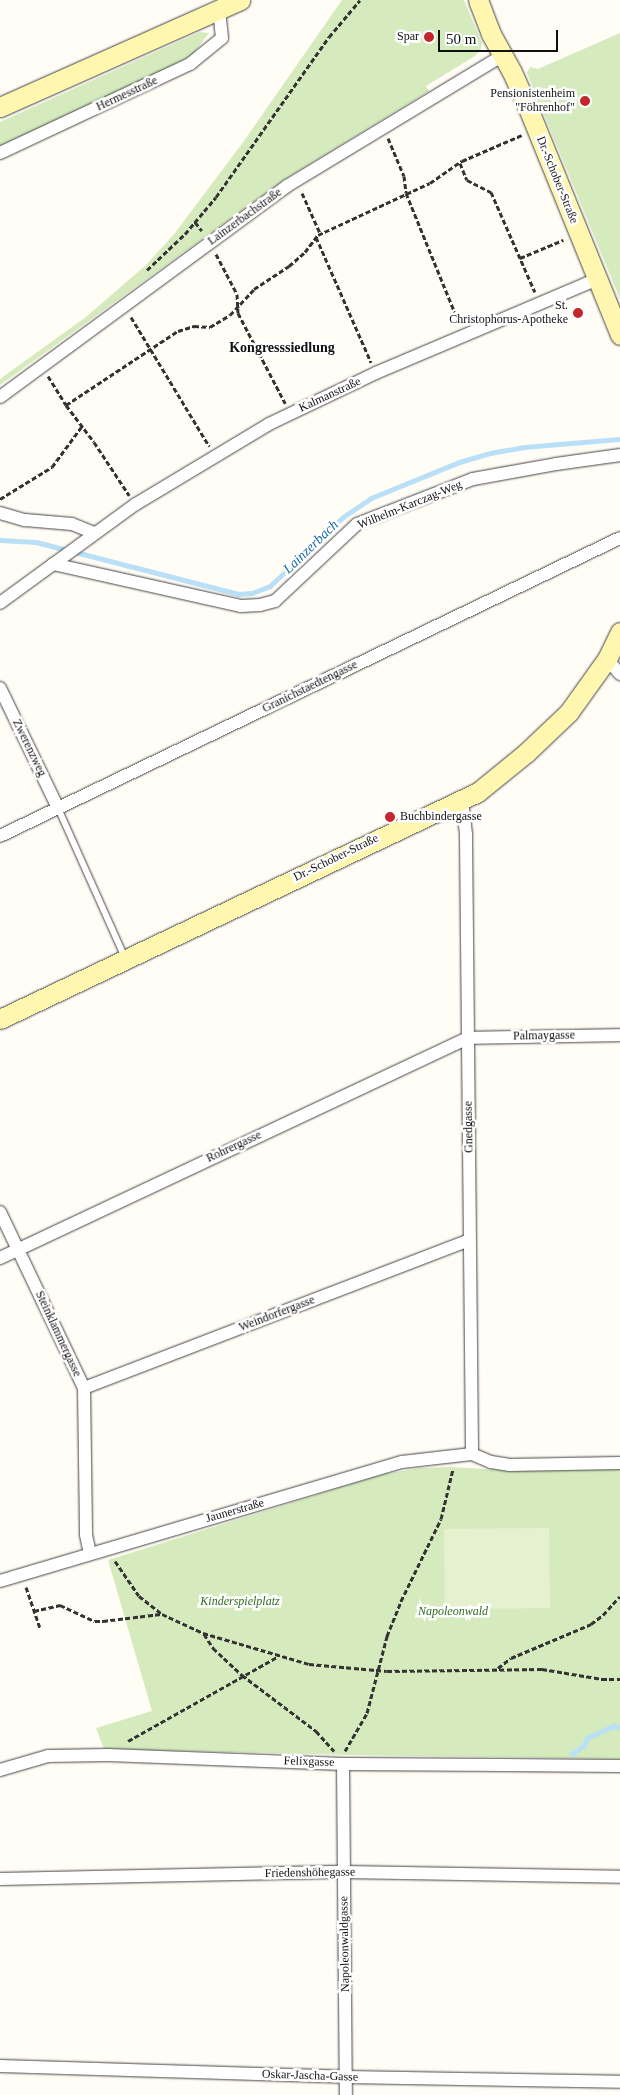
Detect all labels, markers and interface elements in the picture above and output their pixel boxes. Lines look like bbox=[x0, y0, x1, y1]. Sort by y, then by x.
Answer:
scale bar bbox=[440, 20, 560, 52]
place label: Spar bbox=[397, 30, 419, 44]
marker: Spar bbox=[423, 31, 435, 43]
text: 50 m bbox=[446, 31, 476, 47]
street label: Hermesstraße bbox=[94, 74, 160, 114]
place label: Pensionistenheim "Föhrenhof" bbox=[490, 87, 575, 115]
marker: Pensionistenheim "Föhrenhof" bbox=[579, 95, 591, 107]
street label: Dr.-Schober-Straße bbox=[533, 134, 581, 226]
street label: Lainzerbachstraße bbox=[205, 185, 285, 249]
place label: St. Christophorus-Apotheke bbox=[449, 299, 568, 327]
marker: St. Christophorus-Apotheke bbox=[572, 307, 584, 319]
district label: Kongresssiedlung bbox=[229, 340, 335, 356]
street label: Kalmanstraße bbox=[297, 374, 363, 416]
street label: Wilhelm-Karczag-Weg bbox=[356, 478, 464, 532]
water label: Lainzerbach bbox=[280, 517, 342, 577]
street label: Granichstaedtengasse bbox=[260, 658, 360, 716]
street label: Zwerenzweg bbox=[9, 717, 49, 779]
place label: Buchbindergasse bbox=[400, 810, 482, 824]
marker: Buchbindergasse bbox=[384, 811, 396, 823]
street label: Dr.-Schober-Straße bbox=[291, 831, 381, 885]
street label: Palmaygasse bbox=[513, 1028, 575, 1044]
street label: Gnedgasse bbox=[461, 1101, 477, 1153]
street label: Rohrergasse bbox=[204, 1128, 264, 1166]
street label: Steinklammergasse bbox=[32, 1289, 84, 1379]
street label: Weindorfergasse bbox=[237, 1293, 317, 1335]
street label: Jaunerstraße bbox=[204, 1496, 266, 1526]
park label: Kinderspielplatz bbox=[200, 1595, 280, 1609]
park label: Napoleonwald bbox=[418, 1605, 488, 1619]
street label: Felixgasse bbox=[283, 1754, 335, 1770]
street label: Friedenshöhegasse bbox=[265, 1865, 355, 1881]
street label: Napoleonwaldgasse bbox=[337, 1896, 353, 1992]
street label: Oskar-Jascha-Gasse bbox=[262, 2067, 358, 2085]

